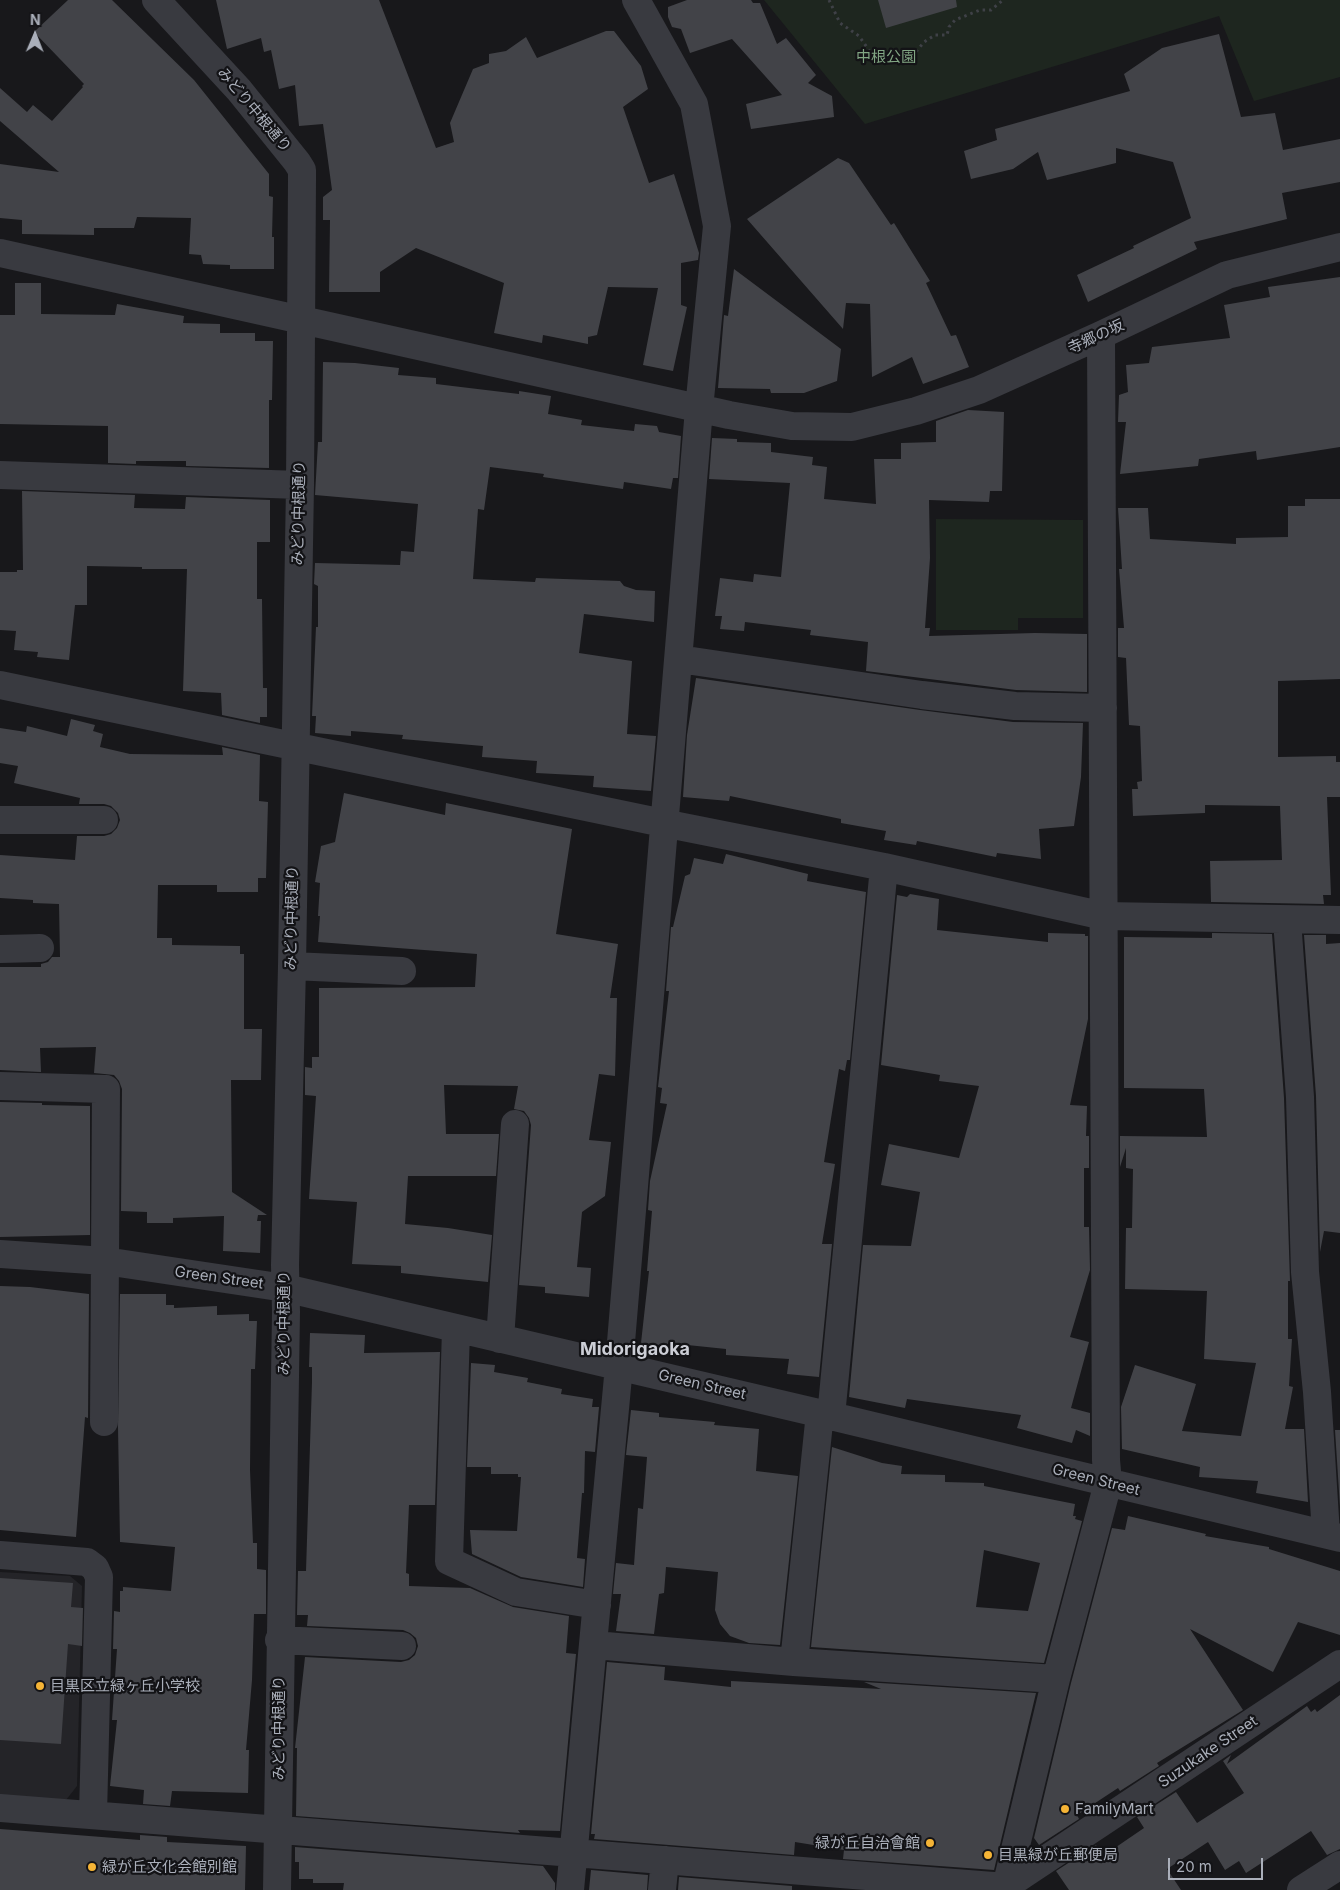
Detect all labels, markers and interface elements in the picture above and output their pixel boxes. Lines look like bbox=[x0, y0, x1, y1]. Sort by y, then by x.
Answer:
north arrow bbox=[10, 10, 60, 60]
text: N bbox=[30, 11, 41, 28]
park label: 中根公園 bbox=[856, 48, 916, 66]
street label: みどり中根通り bbox=[213, 64, 295, 156]
street label: 寺郷の坂 bbox=[1065, 316, 1127, 358]
street label: みどり中根通り bbox=[289, 460, 309, 566]
street label: みどり中根通り bbox=[282, 865, 302, 971]
street label: Green Street bbox=[173, 1263, 265, 1293]
street label: みどり中根通り bbox=[275, 1271, 293, 1375]
district label: Midorigaoka bbox=[580, 1339, 690, 1361]
street label: Green Street bbox=[656, 1366, 748, 1404]
street label: Green Street bbox=[1050, 1460, 1142, 1500]
street label: みどり中根通り bbox=[270, 1676, 288, 1780]
place label: 目黒区立緑ヶ丘小学校 bbox=[50, 1677, 200, 1695]
marker: 目黒区立緑ヶ丘小学校 bbox=[34, 1680, 46, 1692]
street label: Suzukake Street bbox=[1155, 1712, 1261, 1792]
place label: FamilyMart bbox=[1075, 1800, 1154, 1818]
marker: FamilyMart bbox=[1059, 1803, 1071, 1815]
place label: 緑が丘自治會館 bbox=[815, 1834, 920, 1852]
marker: 緑が丘自治會館 bbox=[924, 1837, 936, 1849]
place label: 目黒緑が丘郵便局 bbox=[998, 1846, 1118, 1864]
scale bar bbox=[1170, 1848, 1265, 1880]
marker: 目黒緑が丘郵便局 bbox=[982, 1849, 994, 1861]
text: 20 m bbox=[1176, 1857, 1212, 1876]
place label: 緑が丘文化会館別館 bbox=[102, 1858, 237, 1876]
marker: 緑が丘文化会館別館 bbox=[86, 1861, 98, 1873]

